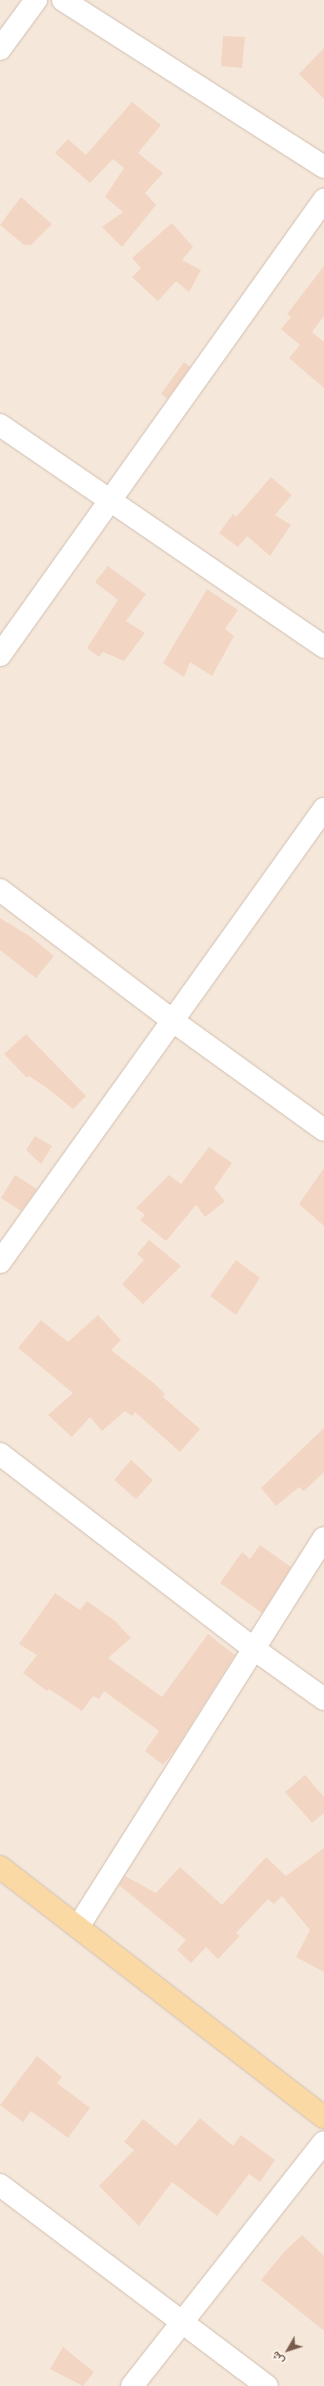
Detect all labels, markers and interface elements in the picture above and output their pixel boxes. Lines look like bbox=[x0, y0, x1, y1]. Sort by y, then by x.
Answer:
north arrow bbox=[268, 2330, 308, 2370]
text: ش bbox=[269, 2349, 287, 2367]

